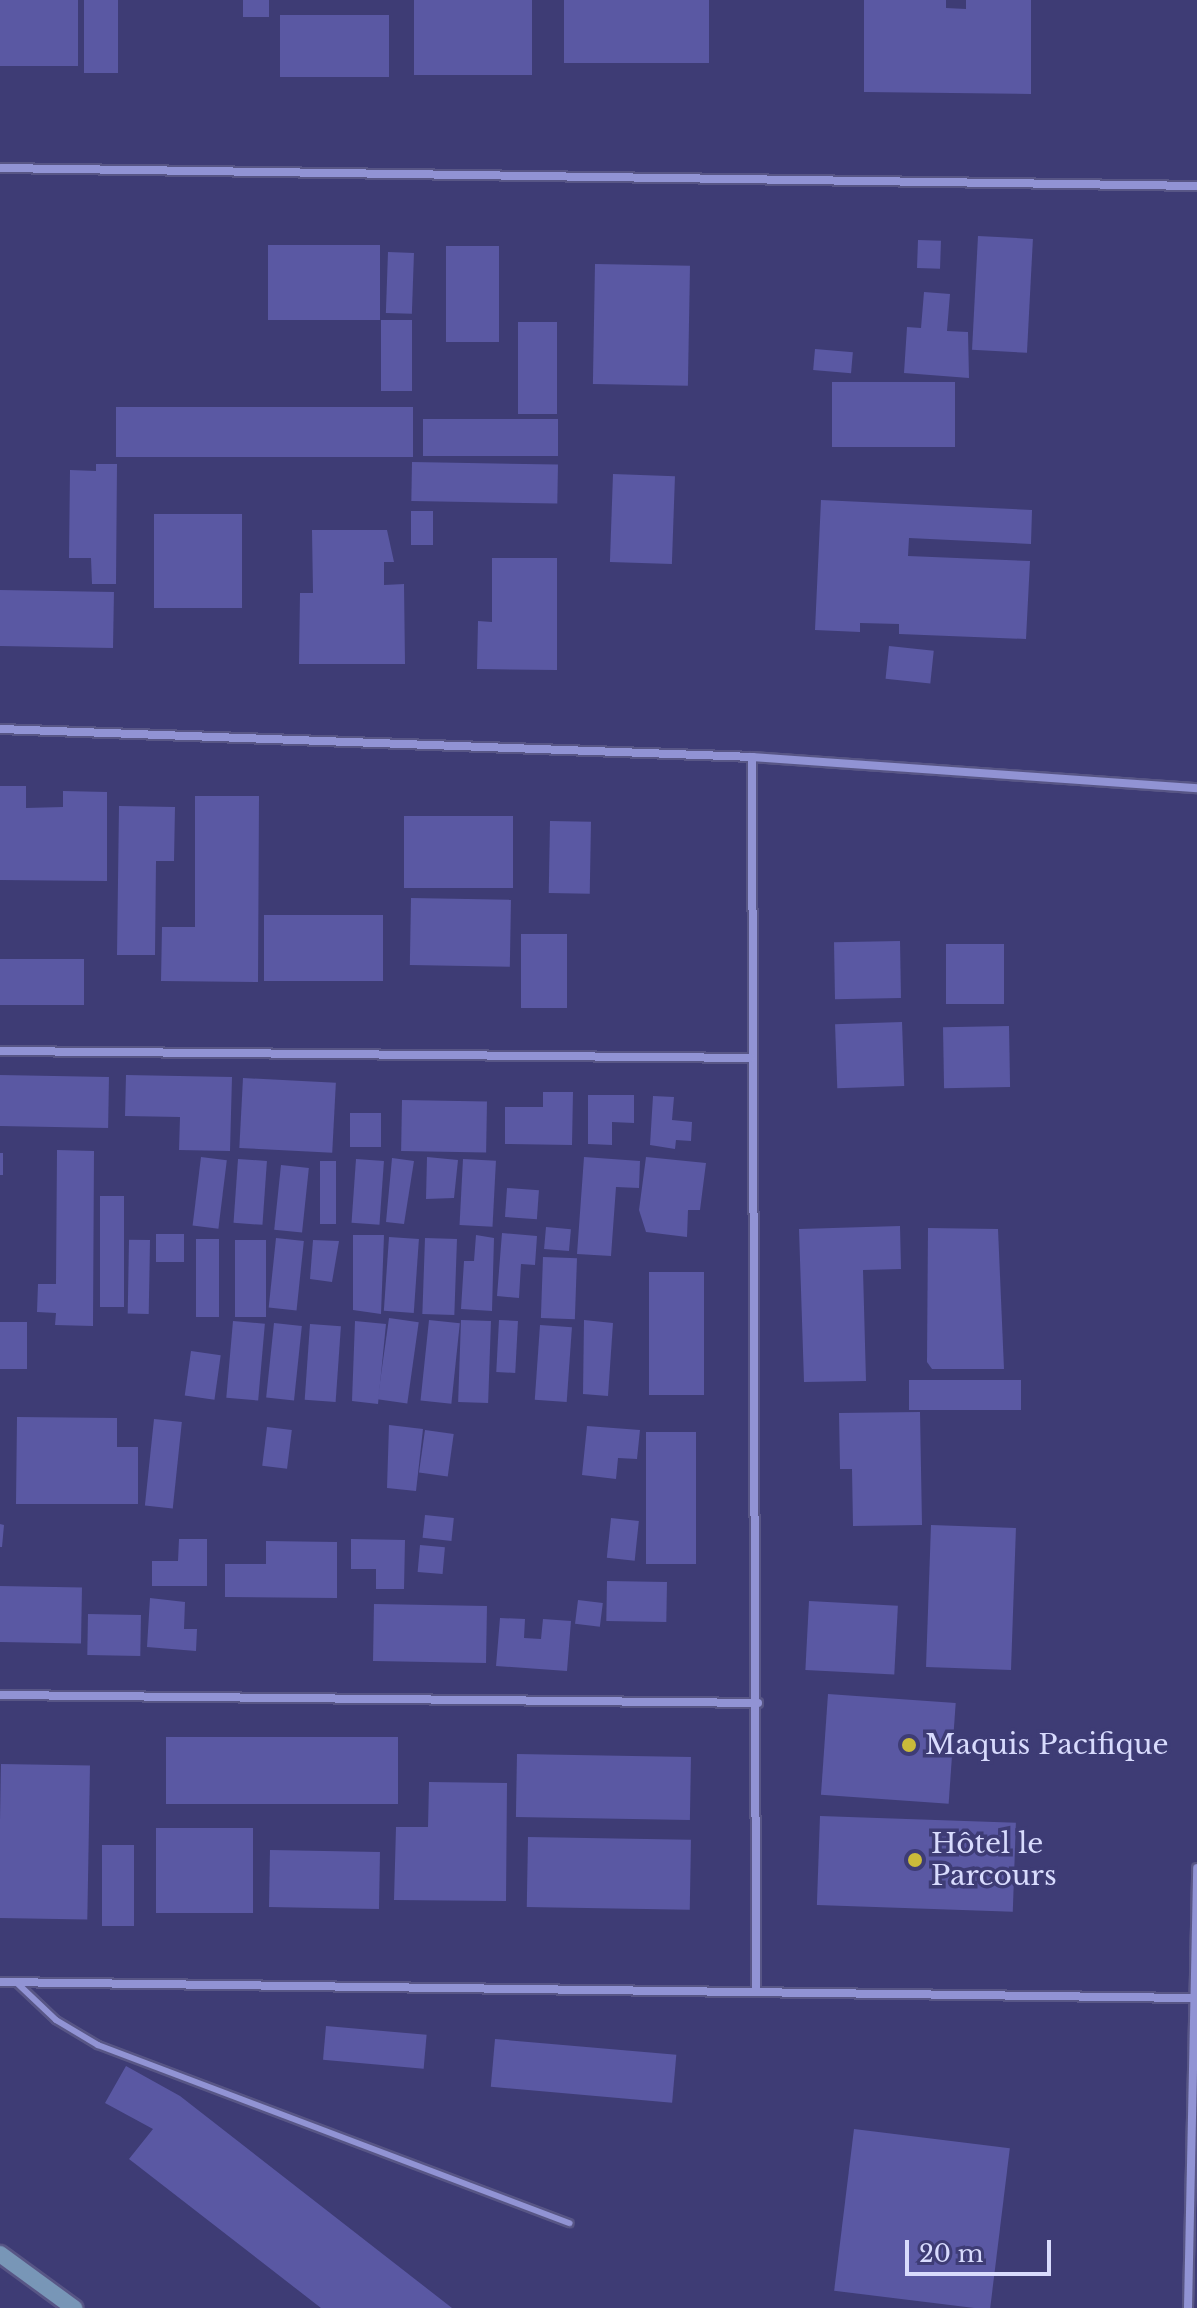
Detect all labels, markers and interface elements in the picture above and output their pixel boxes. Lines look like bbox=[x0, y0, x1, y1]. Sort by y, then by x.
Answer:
place label: Maquis Pacifique bbox=[925, 1728, 1169, 1762]
marker: Maquis Pacifique bbox=[900, 1736, 918, 1754]
place label: Hôtel le Parcours bbox=[931, 1827, 1057, 1893]
marker: Hôtel le Parcours bbox=[906, 1851, 924, 1869]
scale bar bbox=[909, 2224, 1055, 2274]
text: 20 m bbox=[919, 2239, 984, 2268]

